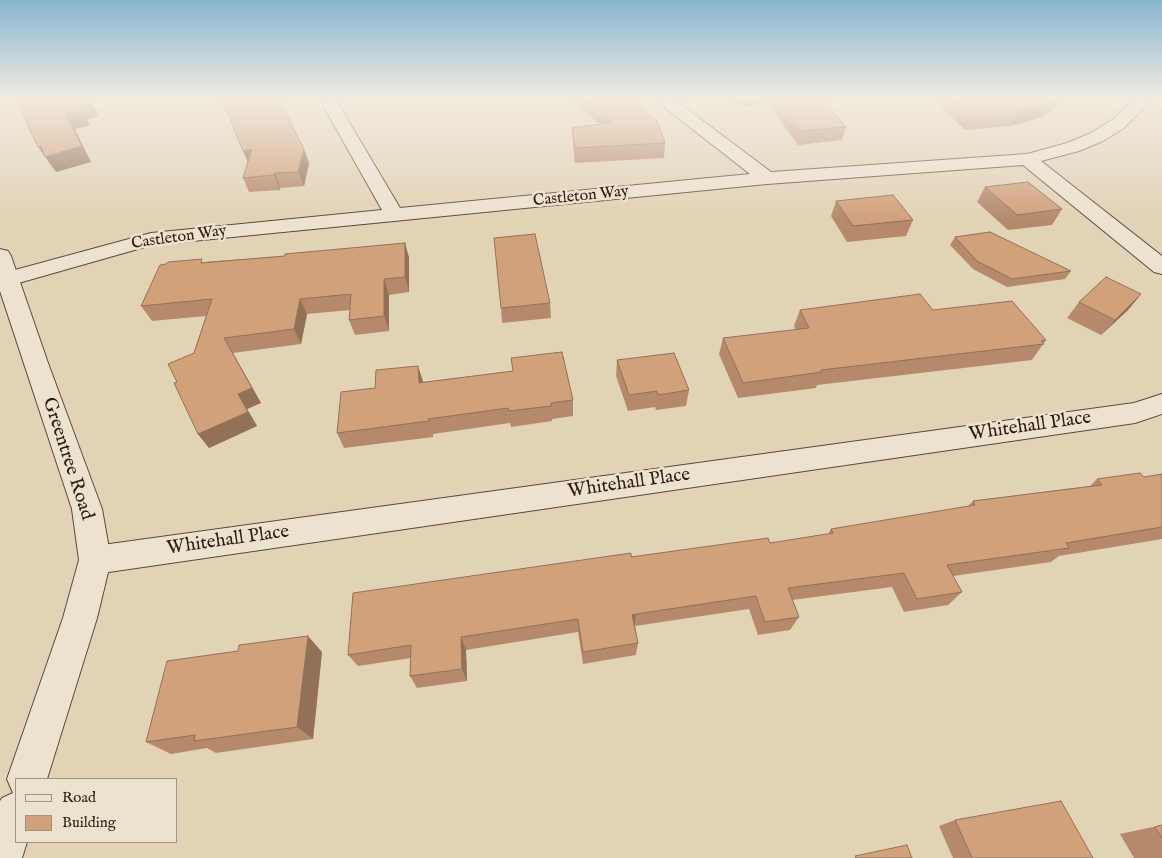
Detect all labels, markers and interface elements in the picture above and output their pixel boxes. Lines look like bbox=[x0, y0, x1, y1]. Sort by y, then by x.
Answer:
street label: Castleton Way bbox=[532, 182, 630, 212]
street label: Castleton Way bbox=[130, 222, 228, 254]
street label: Greentree Road bbox=[36, 395, 98, 523]
street label: Whitehall Place bbox=[967, 407, 1093, 447]
street label: Whitehall Place bbox=[566, 464, 692, 504]
street label: Whitehall Place bbox=[165, 521, 291, 561]
legend bbox=[15, 778, 178, 843]
text: Road bbox=[62, 788, 96, 807]
text: Building bbox=[62, 813, 116, 832]

